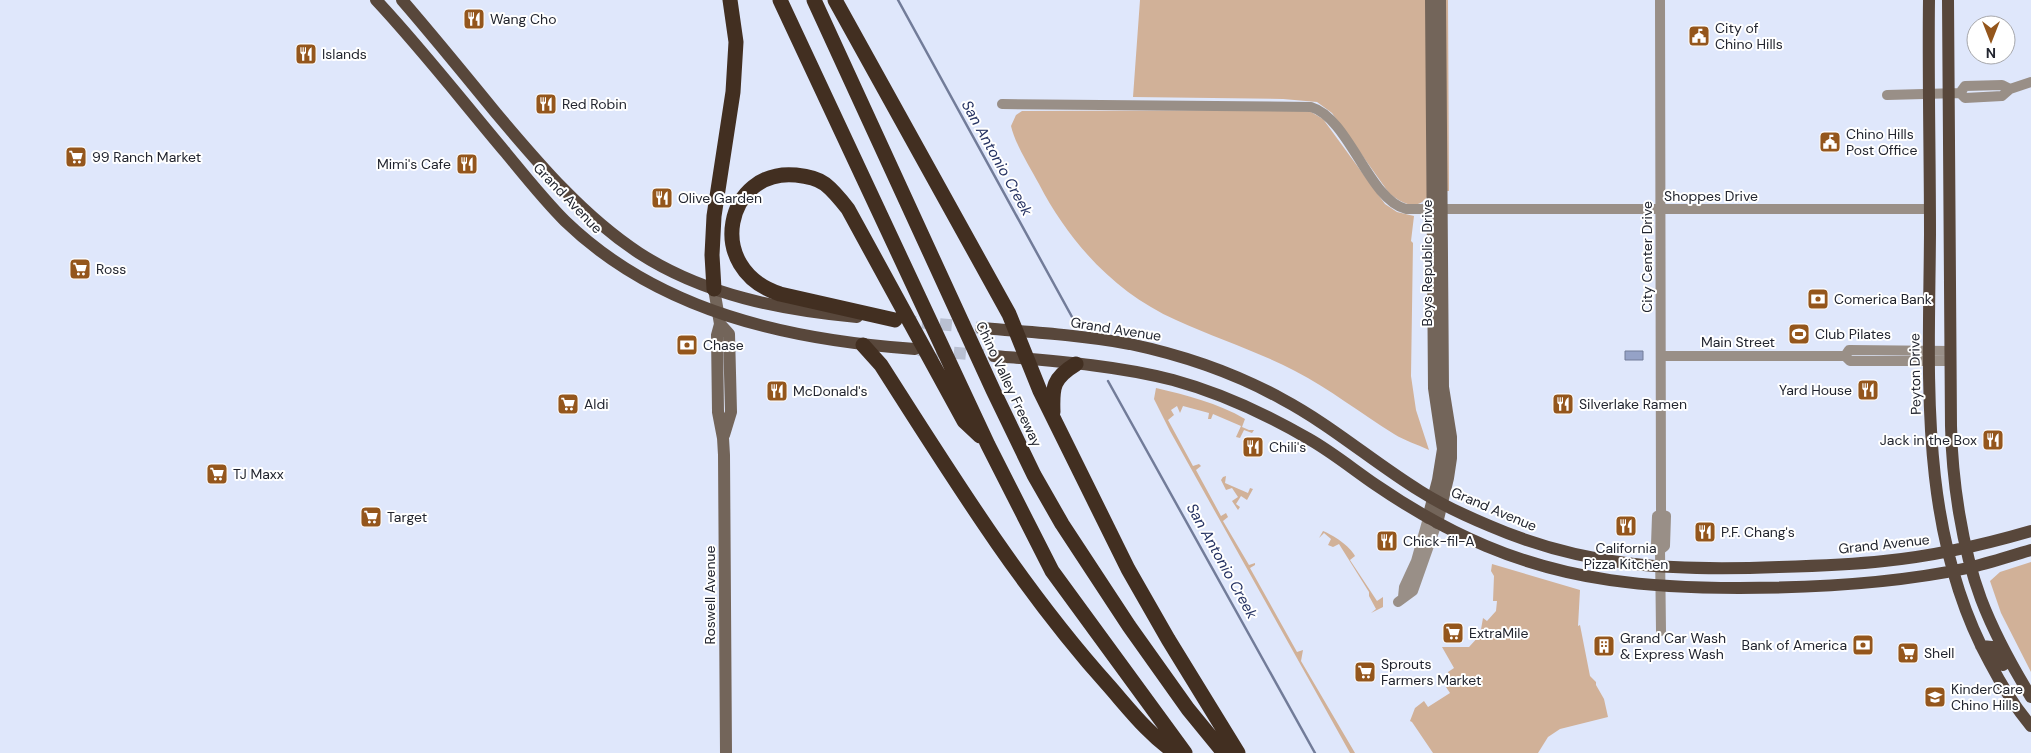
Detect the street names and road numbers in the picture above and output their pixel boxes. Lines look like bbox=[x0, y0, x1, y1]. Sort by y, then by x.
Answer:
street label: Grand Avenue bbox=[530, 159, 606, 237]
street label: Shoppes Drive bbox=[1664, 187, 1758, 205]
street label: Boys Republic Drive bbox=[1418, 199, 1436, 327]
street label: City Center Drive bbox=[1638, 201, 1656, 313]
street label: Grand Avenue bbox=[1069, 313, 1163, 345]
street label: Chino Valley Freeway bbox=[972, 318, 1046, 450]
street label: Main Street bbox=[1701, 333, 1775, 351]
street label: Peyton Drive bbox=[1905, 333, 1925, 415]
street label: Grand Avenue bbox=[1448, 483, 1540, 535]
street label: Grand Avenue bbox=[1838, 530, 1930, 558]
street label: Roswell Avenue bbox=[701, 546, 719, 644]

